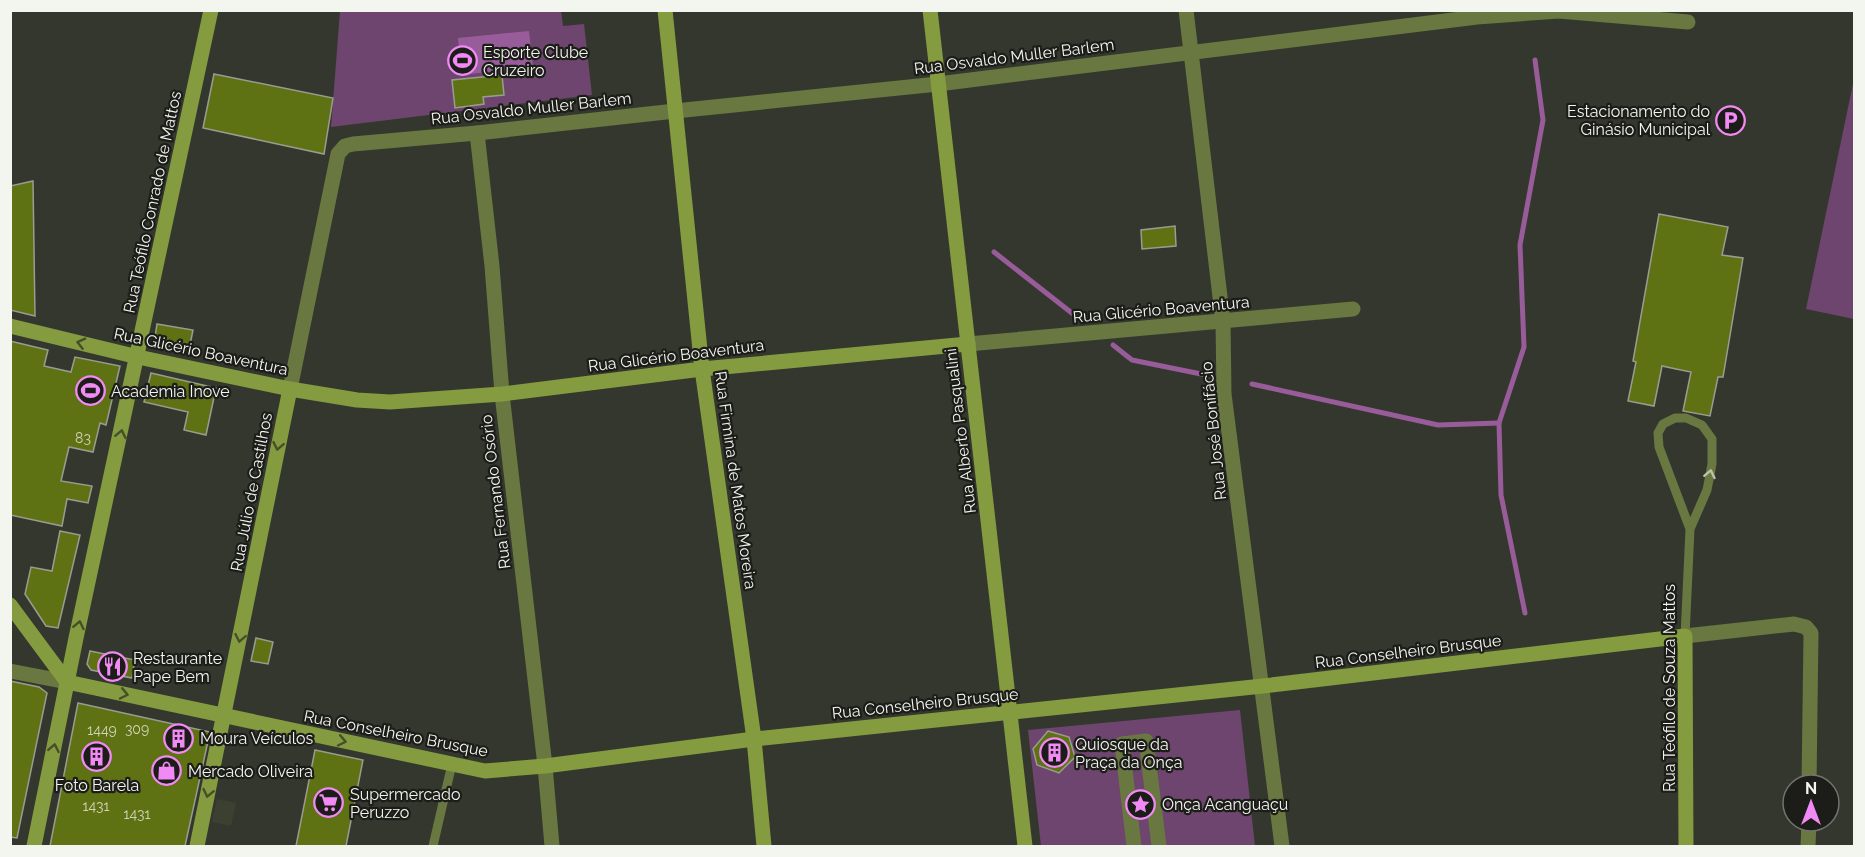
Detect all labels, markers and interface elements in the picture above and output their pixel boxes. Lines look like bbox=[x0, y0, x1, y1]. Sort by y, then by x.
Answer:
street label: Rua Osvaldo Muller Barlem bbox=[913, 35, 1115, 78]
place label: Esporte Clube Cruzeiro bbox=[483, 43, 588, 80]
sports icon: Esporte Clube Cruzeiro bbox=[446, 45, 478, 77]
street label: Rua Teófilo Conrado de Mattos bbox=[120, 89, 185, 315]
street label: Rua Osvaldo Muller Barlem bbox=[430, 89, 632, 128]
place label: Estacionamento do Ginásio Municipal bbox=[1567, 102, 1711, 139]
parking icon: Estacionamento do Ginásio Municipal bbox=[1715, 104, 1747, 136]
street label: Rua Glicério Boaventura bbox=[1072, 292, 1250, 327]
street label: Rua Glicério Boaventura bbox=[112, 324, 290, 379]
street label: Rua Glicério Boaventura bbox=[587, 335, 765, 376]
one-way arrow bbox=[76, 337, 86, 350]
street label: Rua Alberto Pasqualini bbox=[941, 347, 980, 515]
street label: Rua José Bonifácio bbox=[1197, 361, 1230, 501]
street label: Rua Firmina de Matos Moreira bbox=[711, 370, 760, 590]
sports icon: Academia Inove bbox=[74, 375, 106, 407]
place label: Academia Inove bbox=[111, 382, 230, 401]
street label: Rua Júlio de Castilhos bbox=[227, 411, 276, 573]
street label: Rua Fernando Osório bbox=[477, 414, 514, 570]
one-way arrow bbox=[114, 429, 127, 439]
house number: 83 bbox=[75, 430, 91, 446]
one-way arrow bbox=[272, 441, 285, 451]
one-way arrow bbox=[1703, 469, 1716, 479]
street label: Rua Teófilo de Souza Mattos bbox=[1660, 584, 1679, 792]
one-way arrow bbox=[72, 620, 85, 630]
street label: Rua Conselheiro Brusque bbox=[1314, 631, 1502, 672]
one-way arrow bbox=[234, 632, 247, 642]
place label: Restaurante Pape Bem bbox=[133, 649, 222, 686]
restaurant icon: Restaurante Pape Bem bbox=[96, 651, 128, 683]
street label: Rua Conselheiro Brusque bbox=[831, 684, 1019, 723]
one-way arrow bbox=[119, 687, 129, 700]
street label: Rua Conselheiro Brusque bbox=[302, 706, 490, 761]
house number: 309 bbox=[125, 721, 149, 737]
house number: 1449 bbox=[87, 722, 117, 738]
building icon: Moura Veículos bbox=[163, 722, 195, 754]
place label: Moura Veículos bbox=[200, 729, 314, 748]
one-way arrow bbox=[337, 734, 347, 747]
place label: Quiosque da Praça da Onça bbox=[1075, 735, 1182, 772]
building icon: Quiosque da Praça da Onça bbox=[1038, 737, 1070, 769]
building icon: Foto Barela bbox=[81, 741, 113, 773]
one-way arrow bbox=[47, 743, 60, 753]
shop icon: Mercado Oliveira bbox=[151, 755, 183, 787]
place label: Mercado Oliveira bbox=[188, 762, 313, 781]
north arrow bbox=[1781, 773, 1841, 833]
place label: Foto Barela bbox=[55, 776, 139, 795]
text: N bbox=[1805, 779, 1817, 798]
place label: Supermercado Peruzzo bbox=[350, 785, 461, 822]
supermarket icon: Supermercado Peruzzo bbox=[313, 787, 345, 819]
one-way arrow bbox=[202, 788, 215, 798]
place icon: Onça Acanguaçu bbox=[1125, 788, 1157, 820]
place label: Onça Acanguaçu bbox=[1162, 795, 1288, 814]
house number: 1431 bbox=[82, 798, 110, 814]
house number: 1431 bbox=[123, 806, 151, 822]

